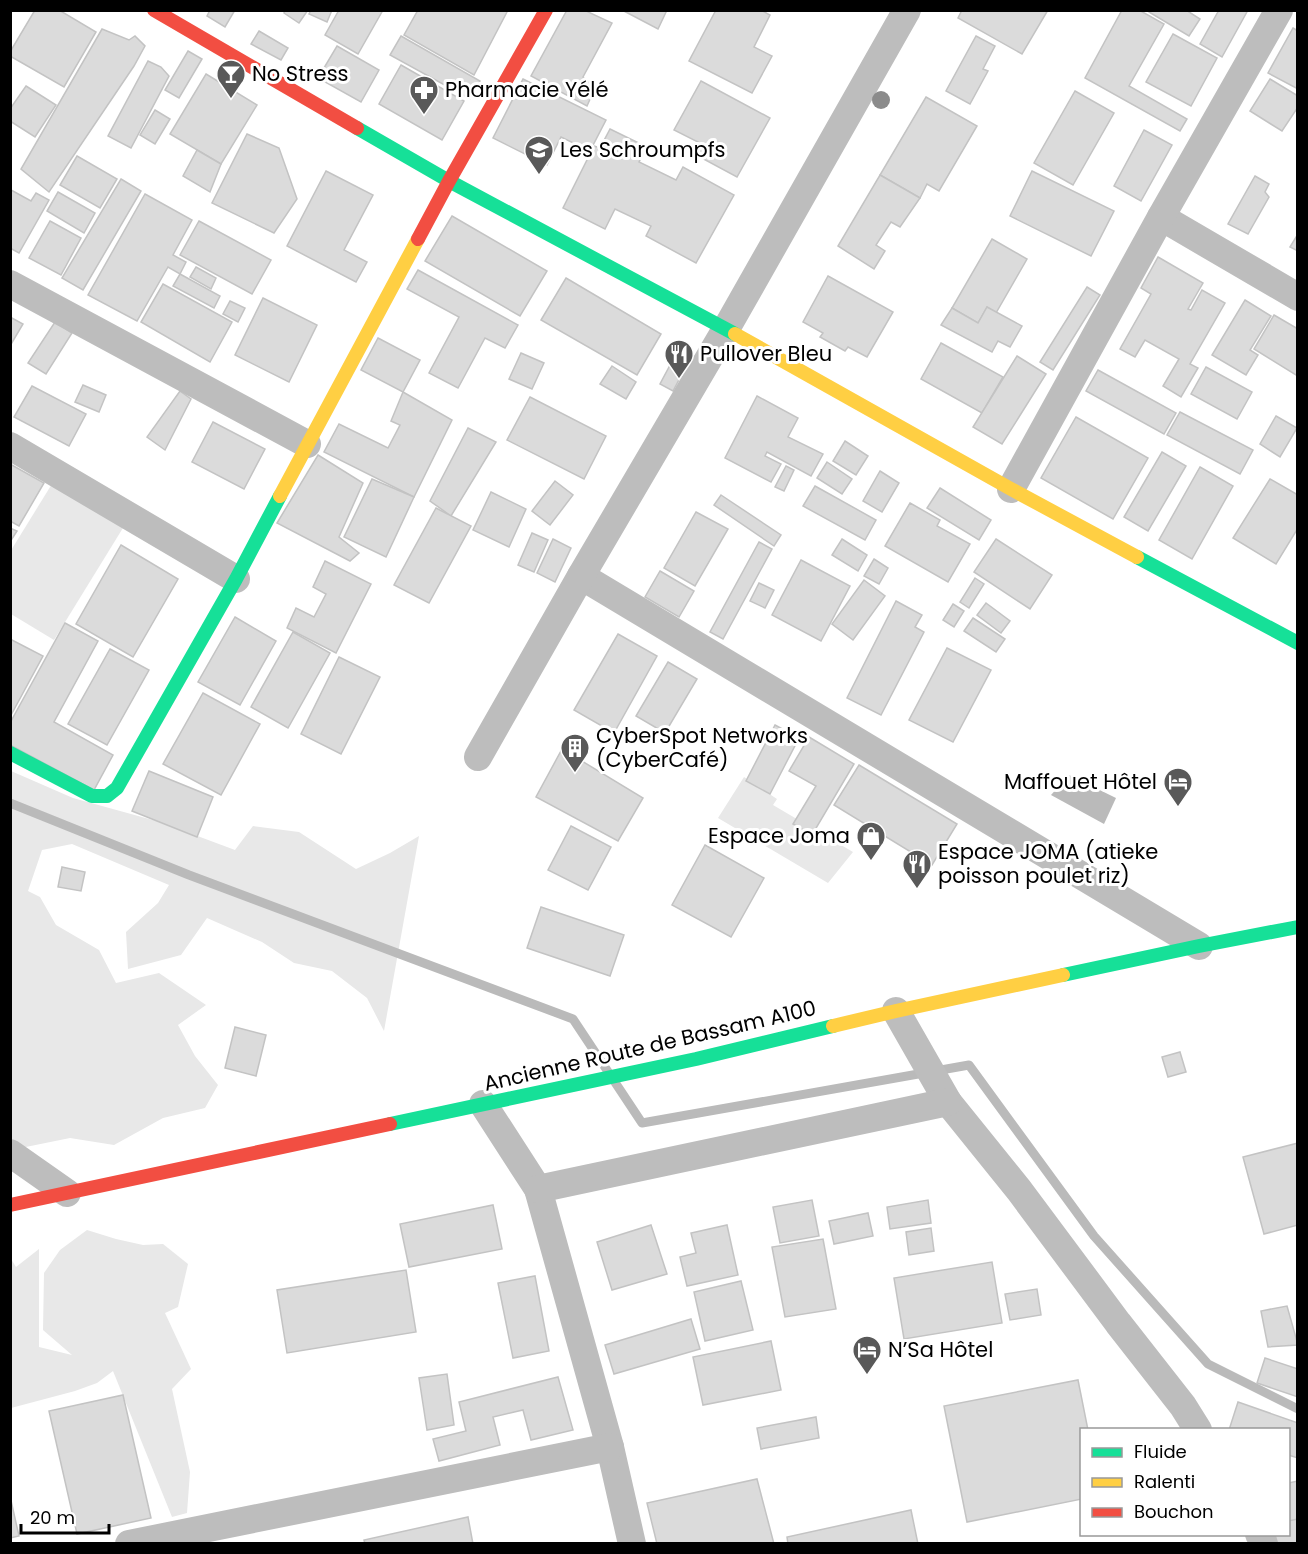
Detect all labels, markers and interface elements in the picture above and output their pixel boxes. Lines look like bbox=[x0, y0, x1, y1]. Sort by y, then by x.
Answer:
bar icon: No Stress bbox=[215, 58, 247, 100]
place label: No Stress bbox=[252, 59, 349, 88]
pharmacy icon: Pharmacie Yélé bbox=[408, 74, 440, 116]
place label: Pharmacie Yélé bbox=[445, 75, 608, 104]
school or university icon: Les Schroumpfs bbox=[523, 134, 555, 176]
place label: Les Schroumpfs bbox=[560, 135, 726, 164]
restaurant icon: Pullover Bleu bbox=[663, 338, 695, 380]
place label: Pullover Bleu bbox=[700, 339, 832, 368]
place label: CyberSpot Networks (CyberCafé) bbox=[596, 721, 808, 774]
building icon: CyberSpot Networks (CyberCafé) bbox=[559, 732, 591, 774]
hotel icon: Maffouet Hôtel bbox=[1162, 766, 1194, 808]
place label: Maffouet Hôtel bbox=[1004, 767, 1157, 796]
shop icon: Espace Joma bbox=[855, 820, 887, 862]
place label: Espace Joma bbox=[708, 821, 850, 850]
place label: Espace JOMA (atieke poisson poulet riz) bbox=[938, 837, 1158, 890]
restaurant icon: Espace JOMA (atieke poisson poulet riz) bbox=[901, 848, 933, 890]
street label: Ancienne Route de Bassam A100 bbox=[481, 993, 819, 1098]
hotel icon: N’Sa Hôtel bbox=[851, 1334, 883, 1376]
place label: N’Sa Hôtel bbox=[888, 1335, 993, 1364]
legend bbox=[1080, 1428, 1290, 1536]
text: Fluide bbox=[1134, 1439, 1187, 1464]
text: Ralenti bbox=[1134, 1469, 1195, 1494]
scale bar bbox=[21, 1497, 110, 1535]
text: Bouchon bbox=[1134, 1499, 1214, 1524]
text: 20 m bbox=[30, 1505, 75, 1530]

